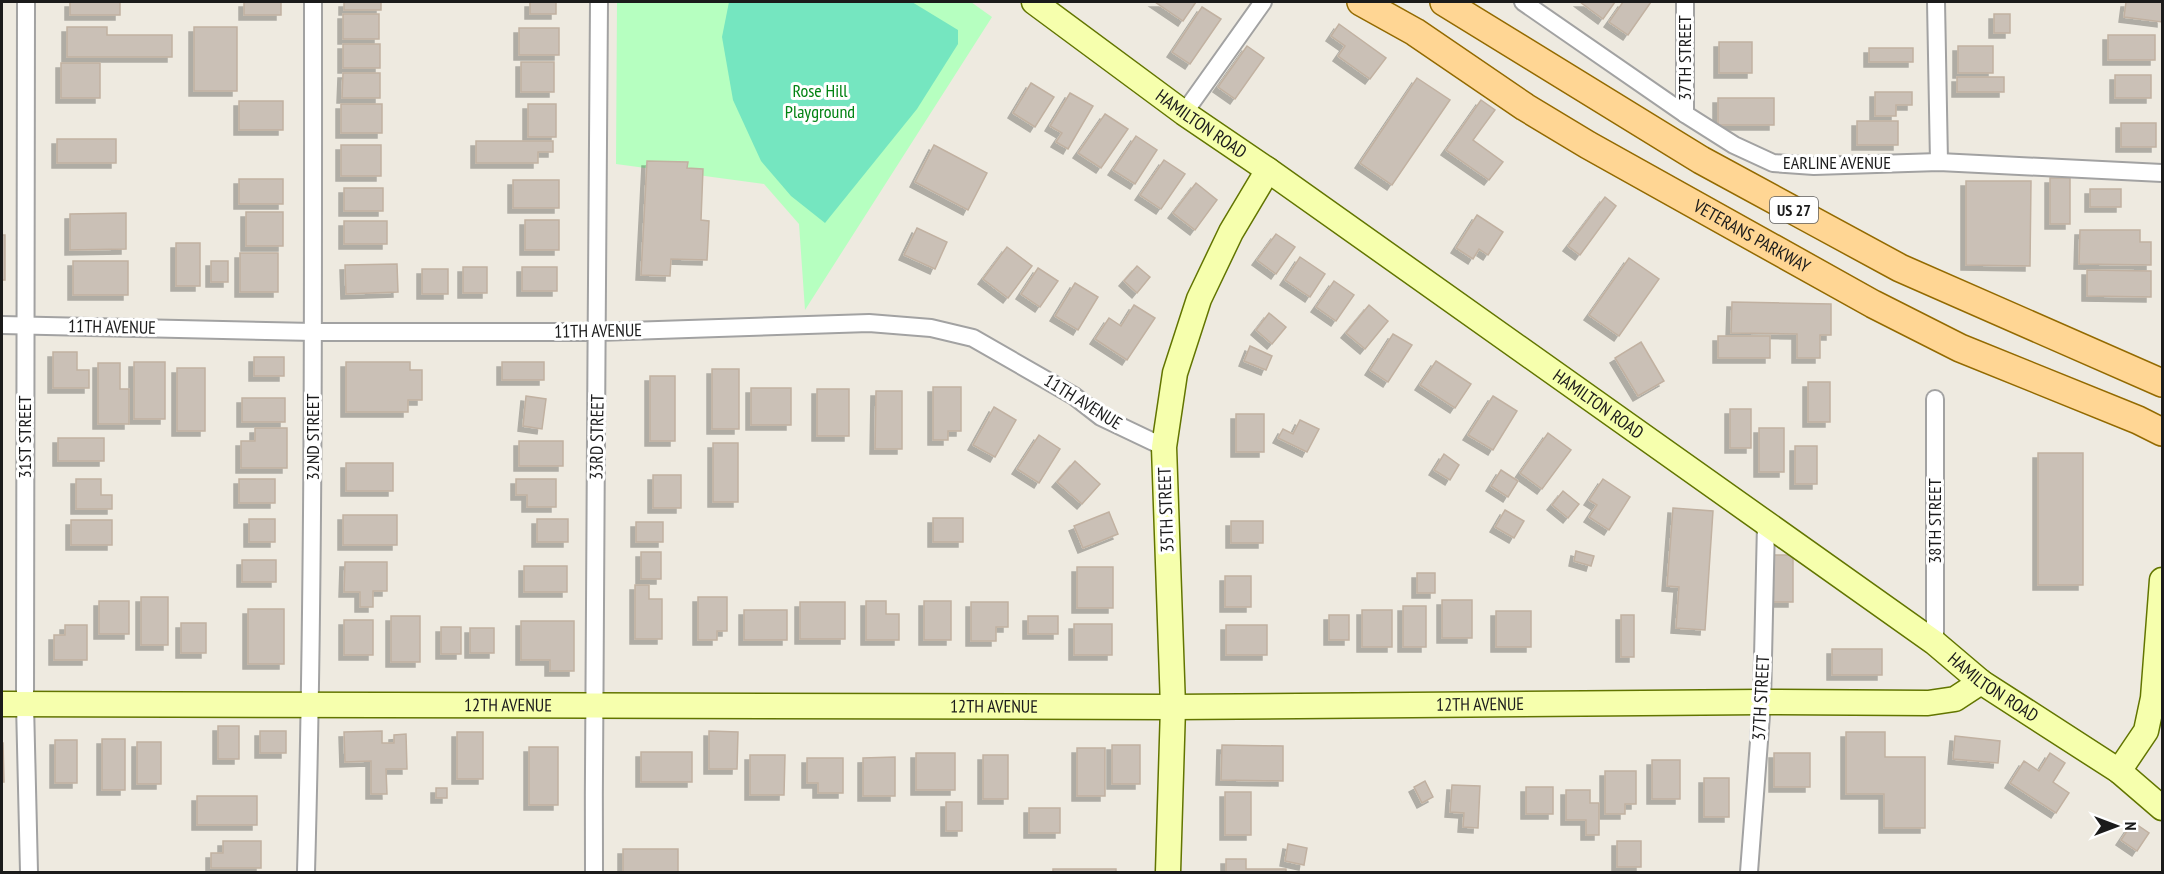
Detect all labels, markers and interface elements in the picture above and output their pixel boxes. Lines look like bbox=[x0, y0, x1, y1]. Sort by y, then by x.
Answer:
street label: 37TH STREET bbox=[1673, 15, 1696, 101]
park label: Rose Hill Playground bbox=[785, 79, 855, 123]
street label: HAMILTON ROAD bbox=[1151, 84, 1251, 163]
street label: EARLINE AVENUE bbox=[1783, 151, 1891, 174]
street label: VETERANS PARKWAY bbox=[1689, 194, 1815, 278]
road number: US 27 bbox=[1770, 197, 1818, 223]
street label: 11TH AVENUE bbox=[68, 314, 156, 339]
street label: 11TH AVENUE bbox=[554, 318, 642, 343]
street label: HAMILTON ROAD bbox=[1549, 364, 1648, 444]
street label: 11TH AVENUE bbox=[1040, 369, 1127, 435]
street label: 32ND STREET bbox=[301, 393, 324, 481]
street label: 33RD STREET bbox=[584, 394, 609, 480]
street label: 31ST STREET bbox=[13, 395, 36, 479]
street label: 35TH STREET bbox=[1153, 467, 1178, 553]
street label: 38TH STREET bbox=[1923, 478, 1946, 564]
street label: HAMILTON ROAD bbox=[1943, 647, 2043, 727]
street label: 37TH STREET bbox=[1747, 655, 1774, 741]
street label: 12TH AVENUE bbox=[1436, 692, 1524, 716]
street label: 12TH AVENUE bbox=[464, 693, 552, 716]
street label: 12TH AVENUE bbox=[950, 694, 1038, 718]
north arrow bbox=[2086, 796, 2146, 856]
text: N bbox=[2121, 822, 2141, 830]

